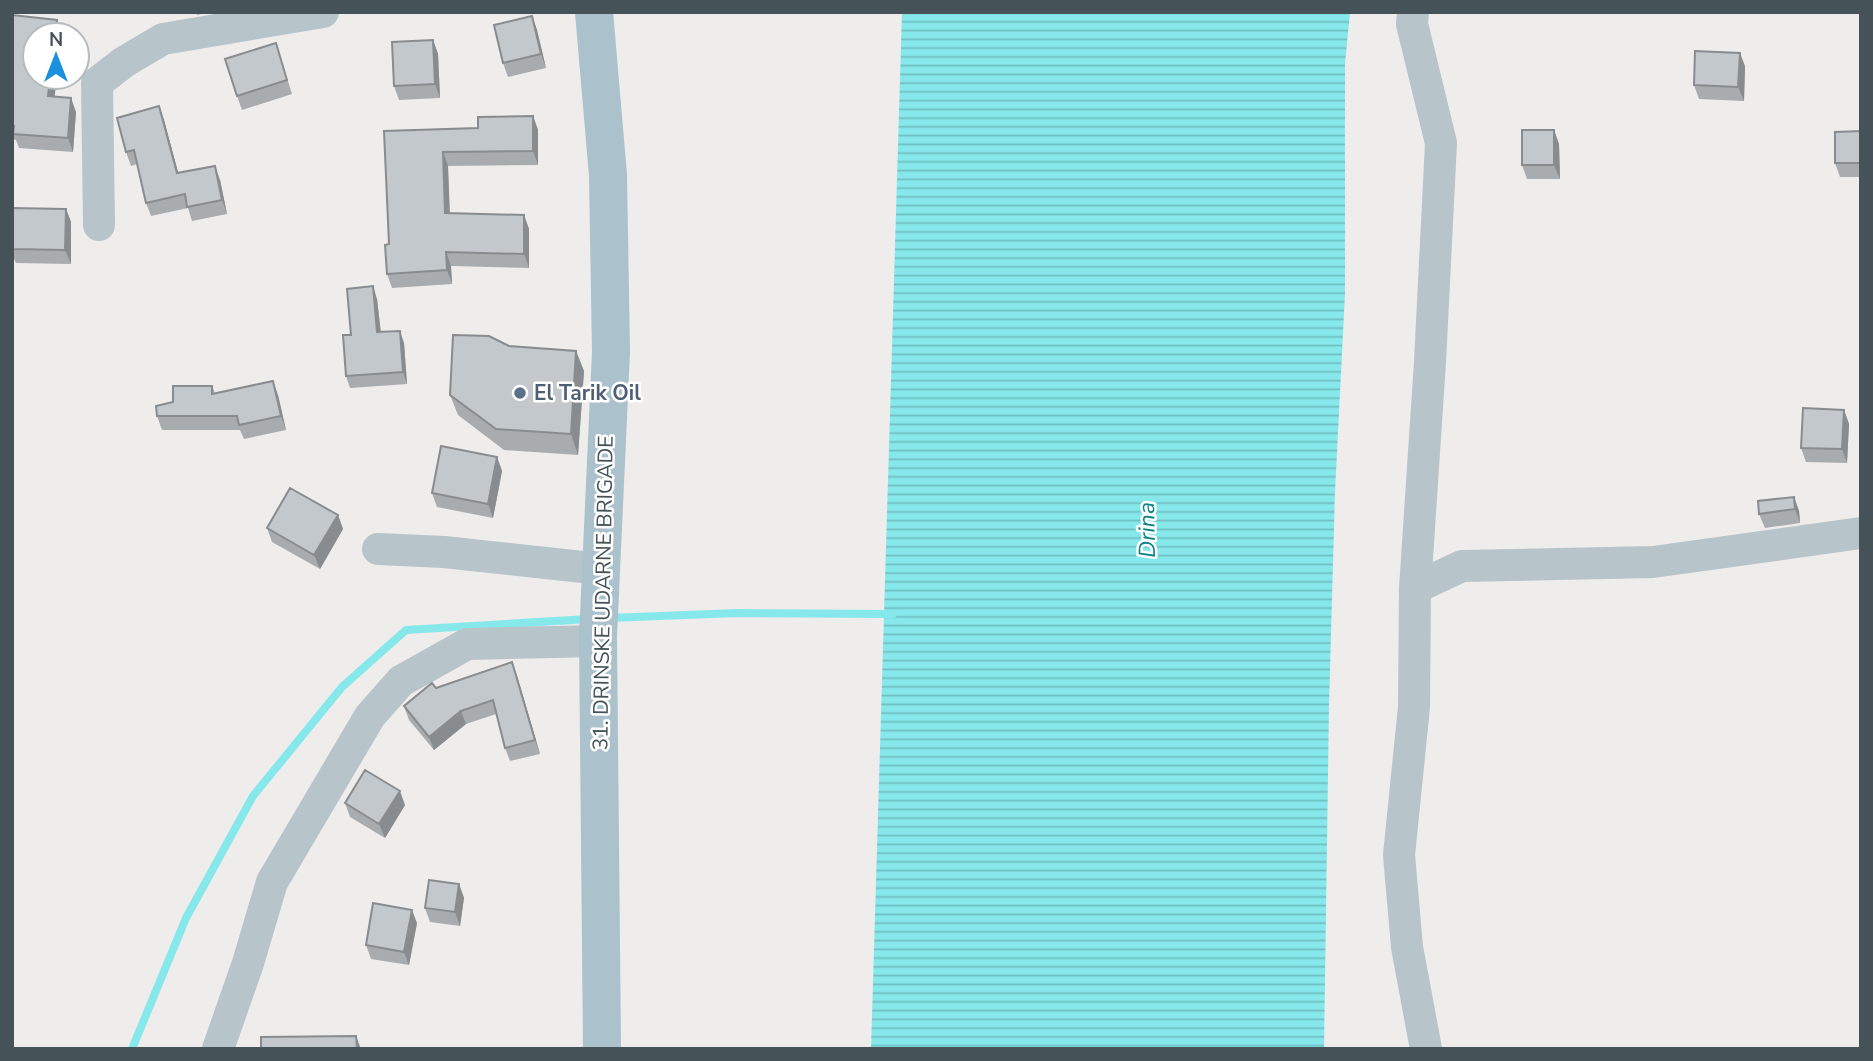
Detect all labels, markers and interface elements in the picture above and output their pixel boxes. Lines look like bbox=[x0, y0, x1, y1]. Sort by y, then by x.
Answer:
north arrow bbox=[21, 21, 91, 91]
text: N bbox=[49, 27, 63, 53]
place label: El Tarik Oil bbox=[534, 379, 641, 407]
marker: El Tarik Oil bbox=[512, 385, 528, 401]
street label: 31. DRINSKE UDARNE BRIGADE bbox=[586, 435, 620, 751]
water label: Drina bbox=[1131, 502, 1163, 558]

